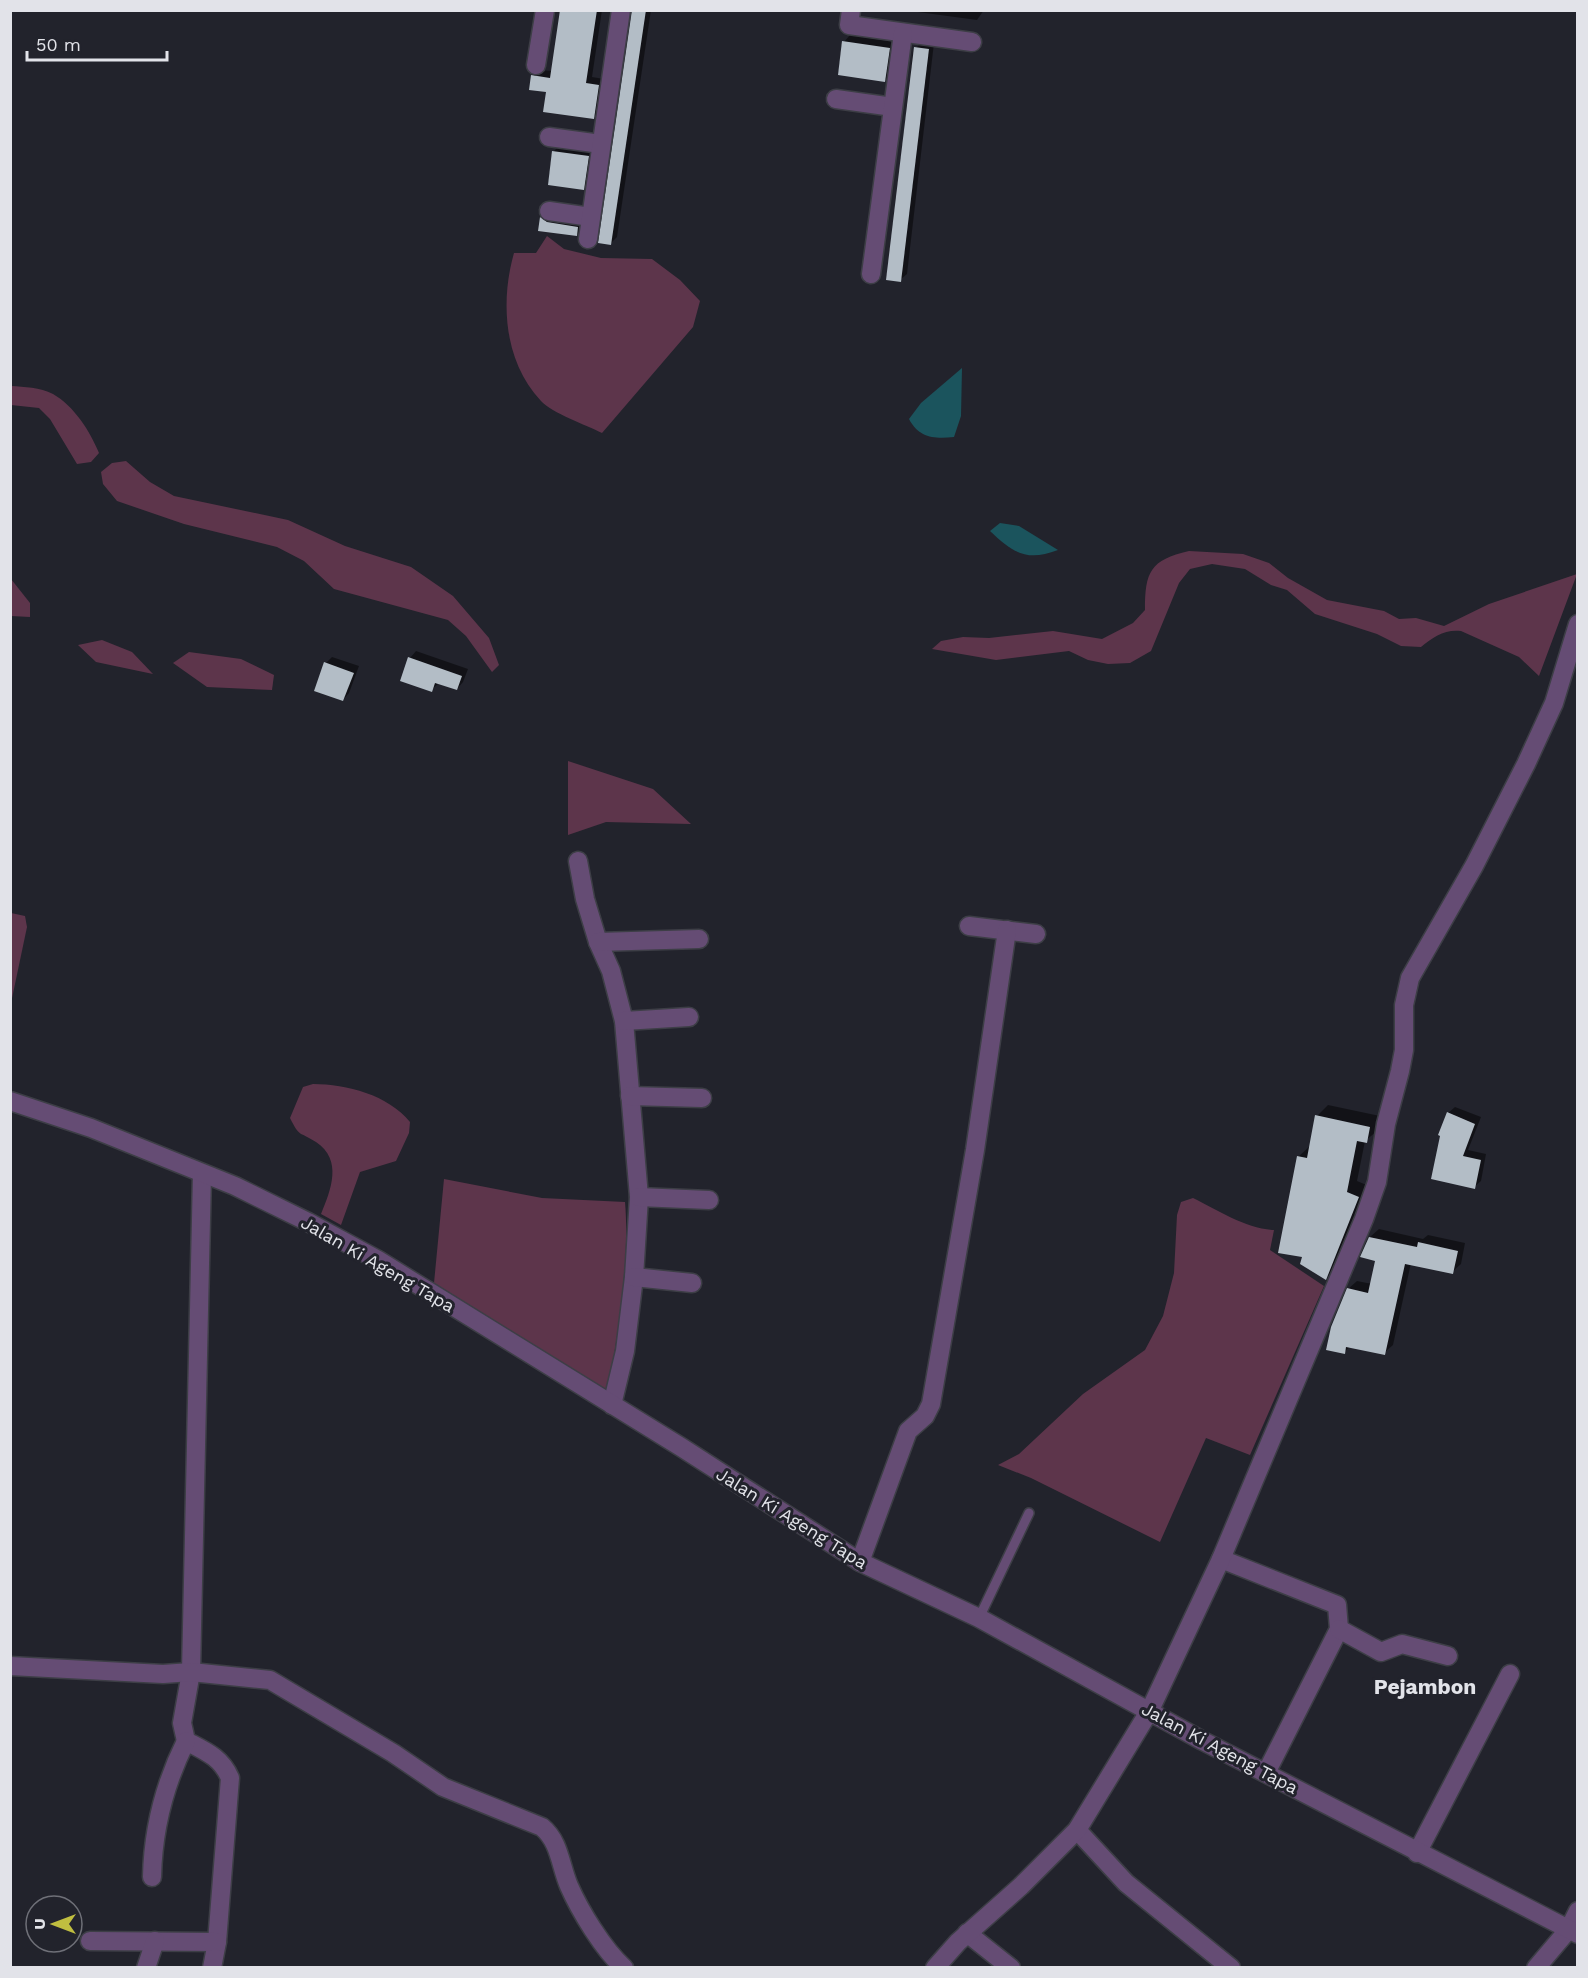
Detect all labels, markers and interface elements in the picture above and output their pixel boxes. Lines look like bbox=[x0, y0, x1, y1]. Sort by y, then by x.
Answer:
scale bar bbox=[27, 24, 166, 62]
text: 50 m bbox=[36, 34, 81, 55]
street label: Jalan Ki Ageng Tapa bbox=[297, 1211, 459, 1317]
street label: Jalan Ki Ageng Tapa bbox=[713, 1463, 871, 1573]
district label: Pejambon bbox=[1374, 1674, 1476, 1699]
street label: Jalan Ki Ageng Tapa bbox=[1138, 1698, 1302, 1798]
north arrow bbox=[24, 1894, 84, 1954]
text: U bbox=[30, 1918, 49, 1930]

